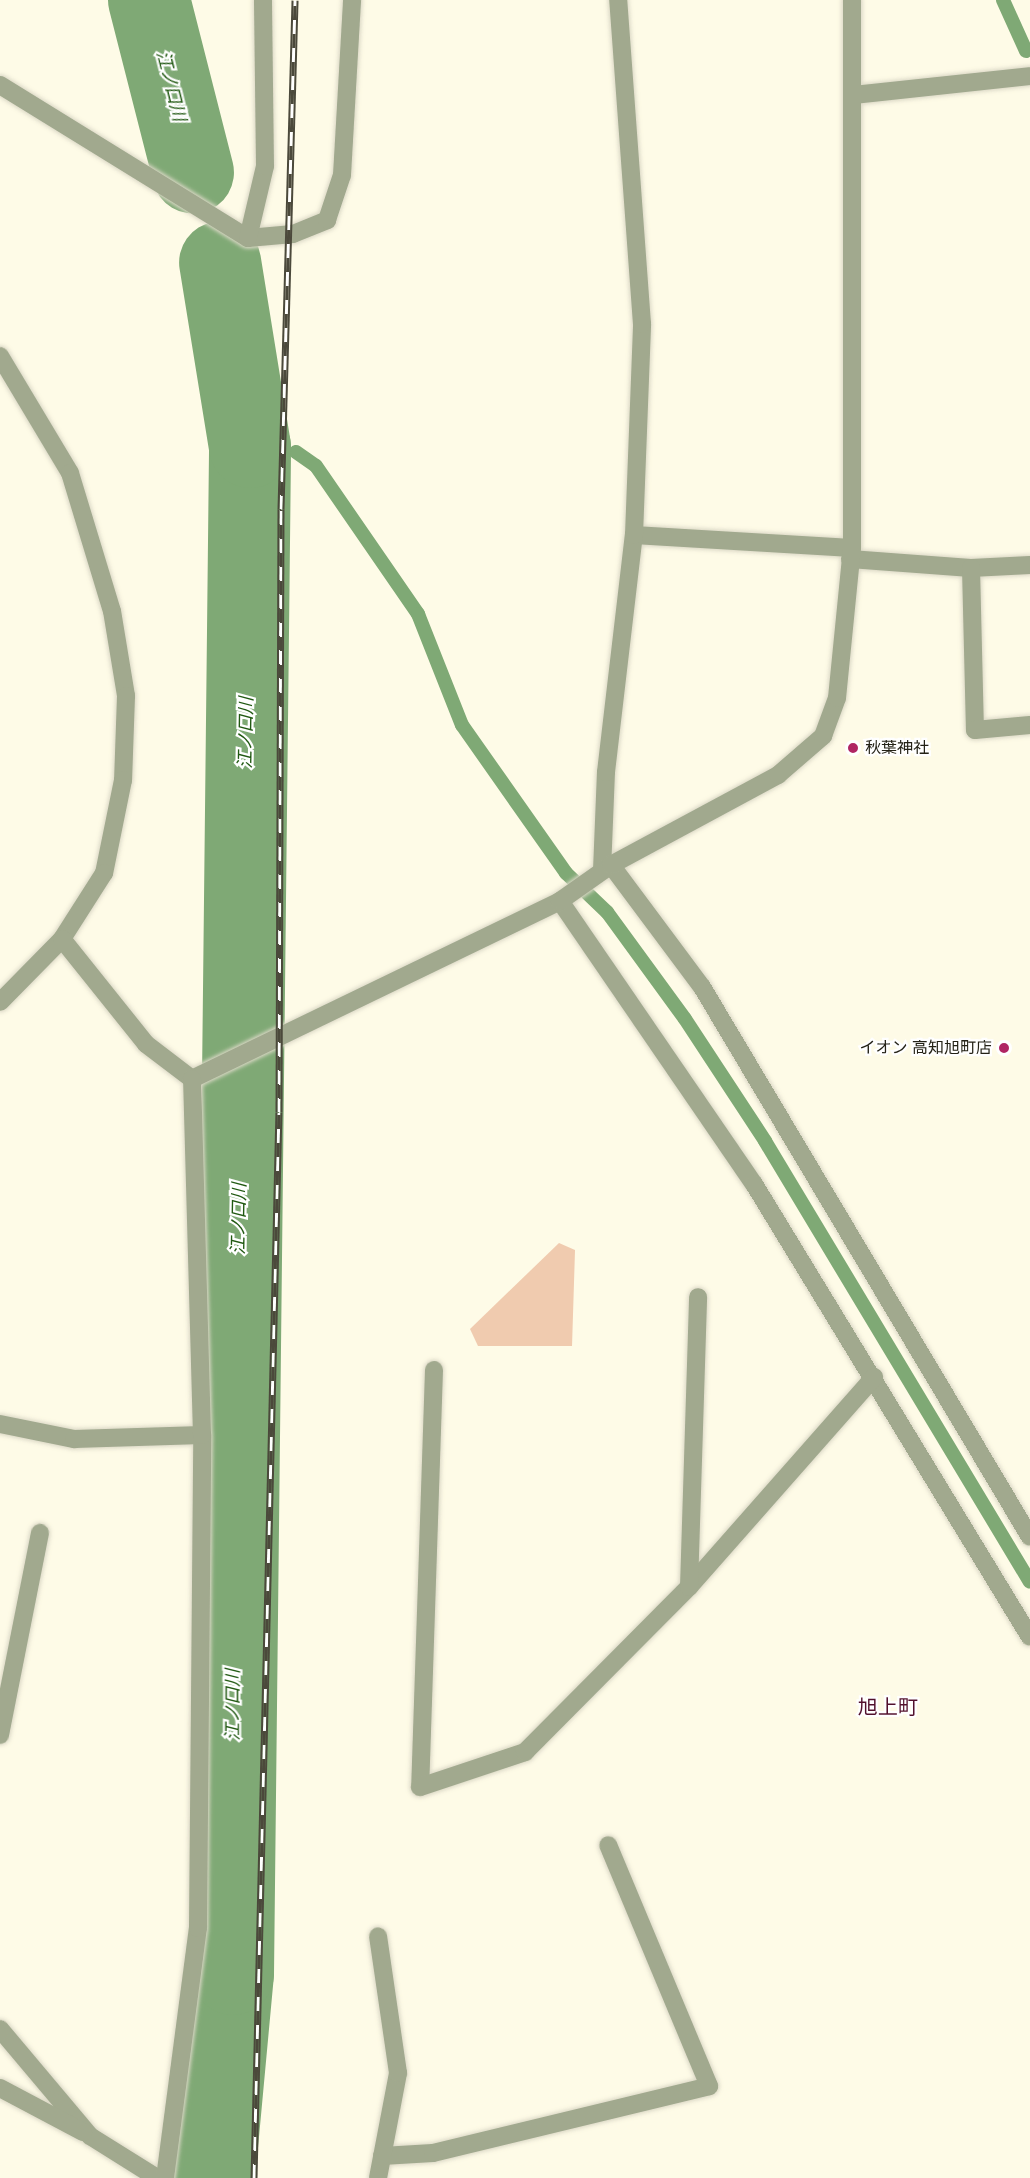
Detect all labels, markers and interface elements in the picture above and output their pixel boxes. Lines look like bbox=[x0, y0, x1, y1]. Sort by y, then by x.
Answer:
water label: 江ノ口川 bbox=[152, 48, 190, 124]
water label: 江ノ口川 bbox=[235, 697, 257, 769]
place label: 秋葉神社 bbox=[865, 738, 929, 758]
marker: 秋葉神社 bbox=[846, 741, 860, 755]
place label: イオン 高知旭町店 bbox=[860, 1038, 992, 1058]
marker: イオン 高知旭町店 bbox=[997, 1041, 1011, 1055]
water label: 江ノ口川 bbox=[228, 1183, 250, 1255]
water label: 江ノ口川 bbox=[222, 1669, 244, 1741]
district label: 旭上町 bbox=[858, 1695, 918, 1719]

